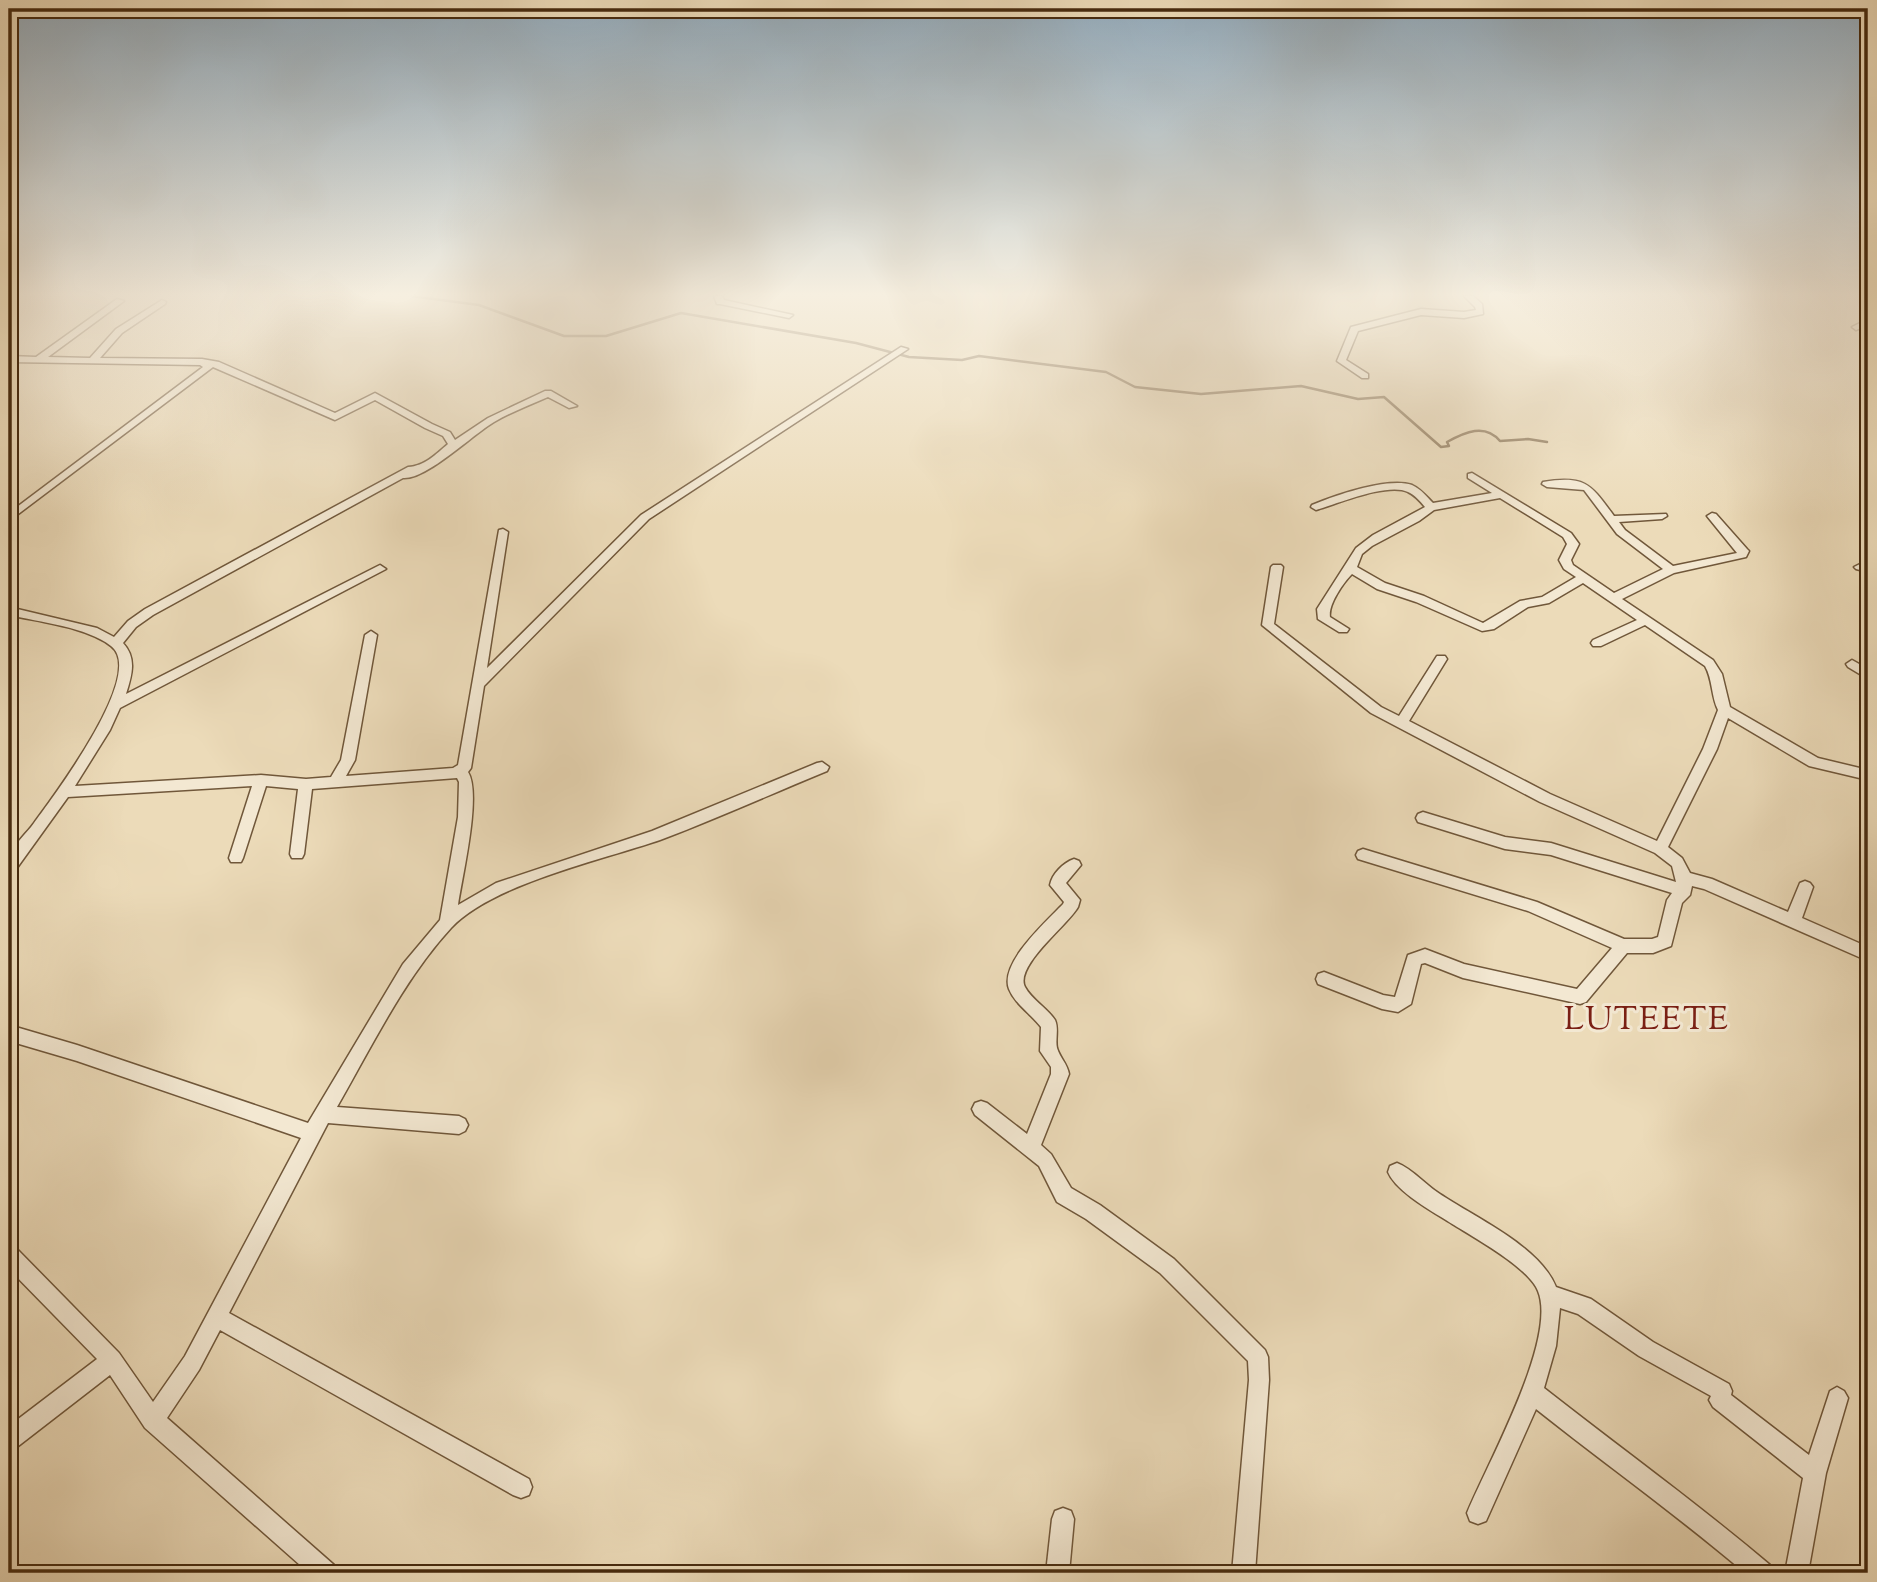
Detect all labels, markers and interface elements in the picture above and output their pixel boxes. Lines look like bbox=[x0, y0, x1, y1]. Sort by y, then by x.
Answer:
district label: LUTEETE bbox=[1564, 997, 1730, 1045]

